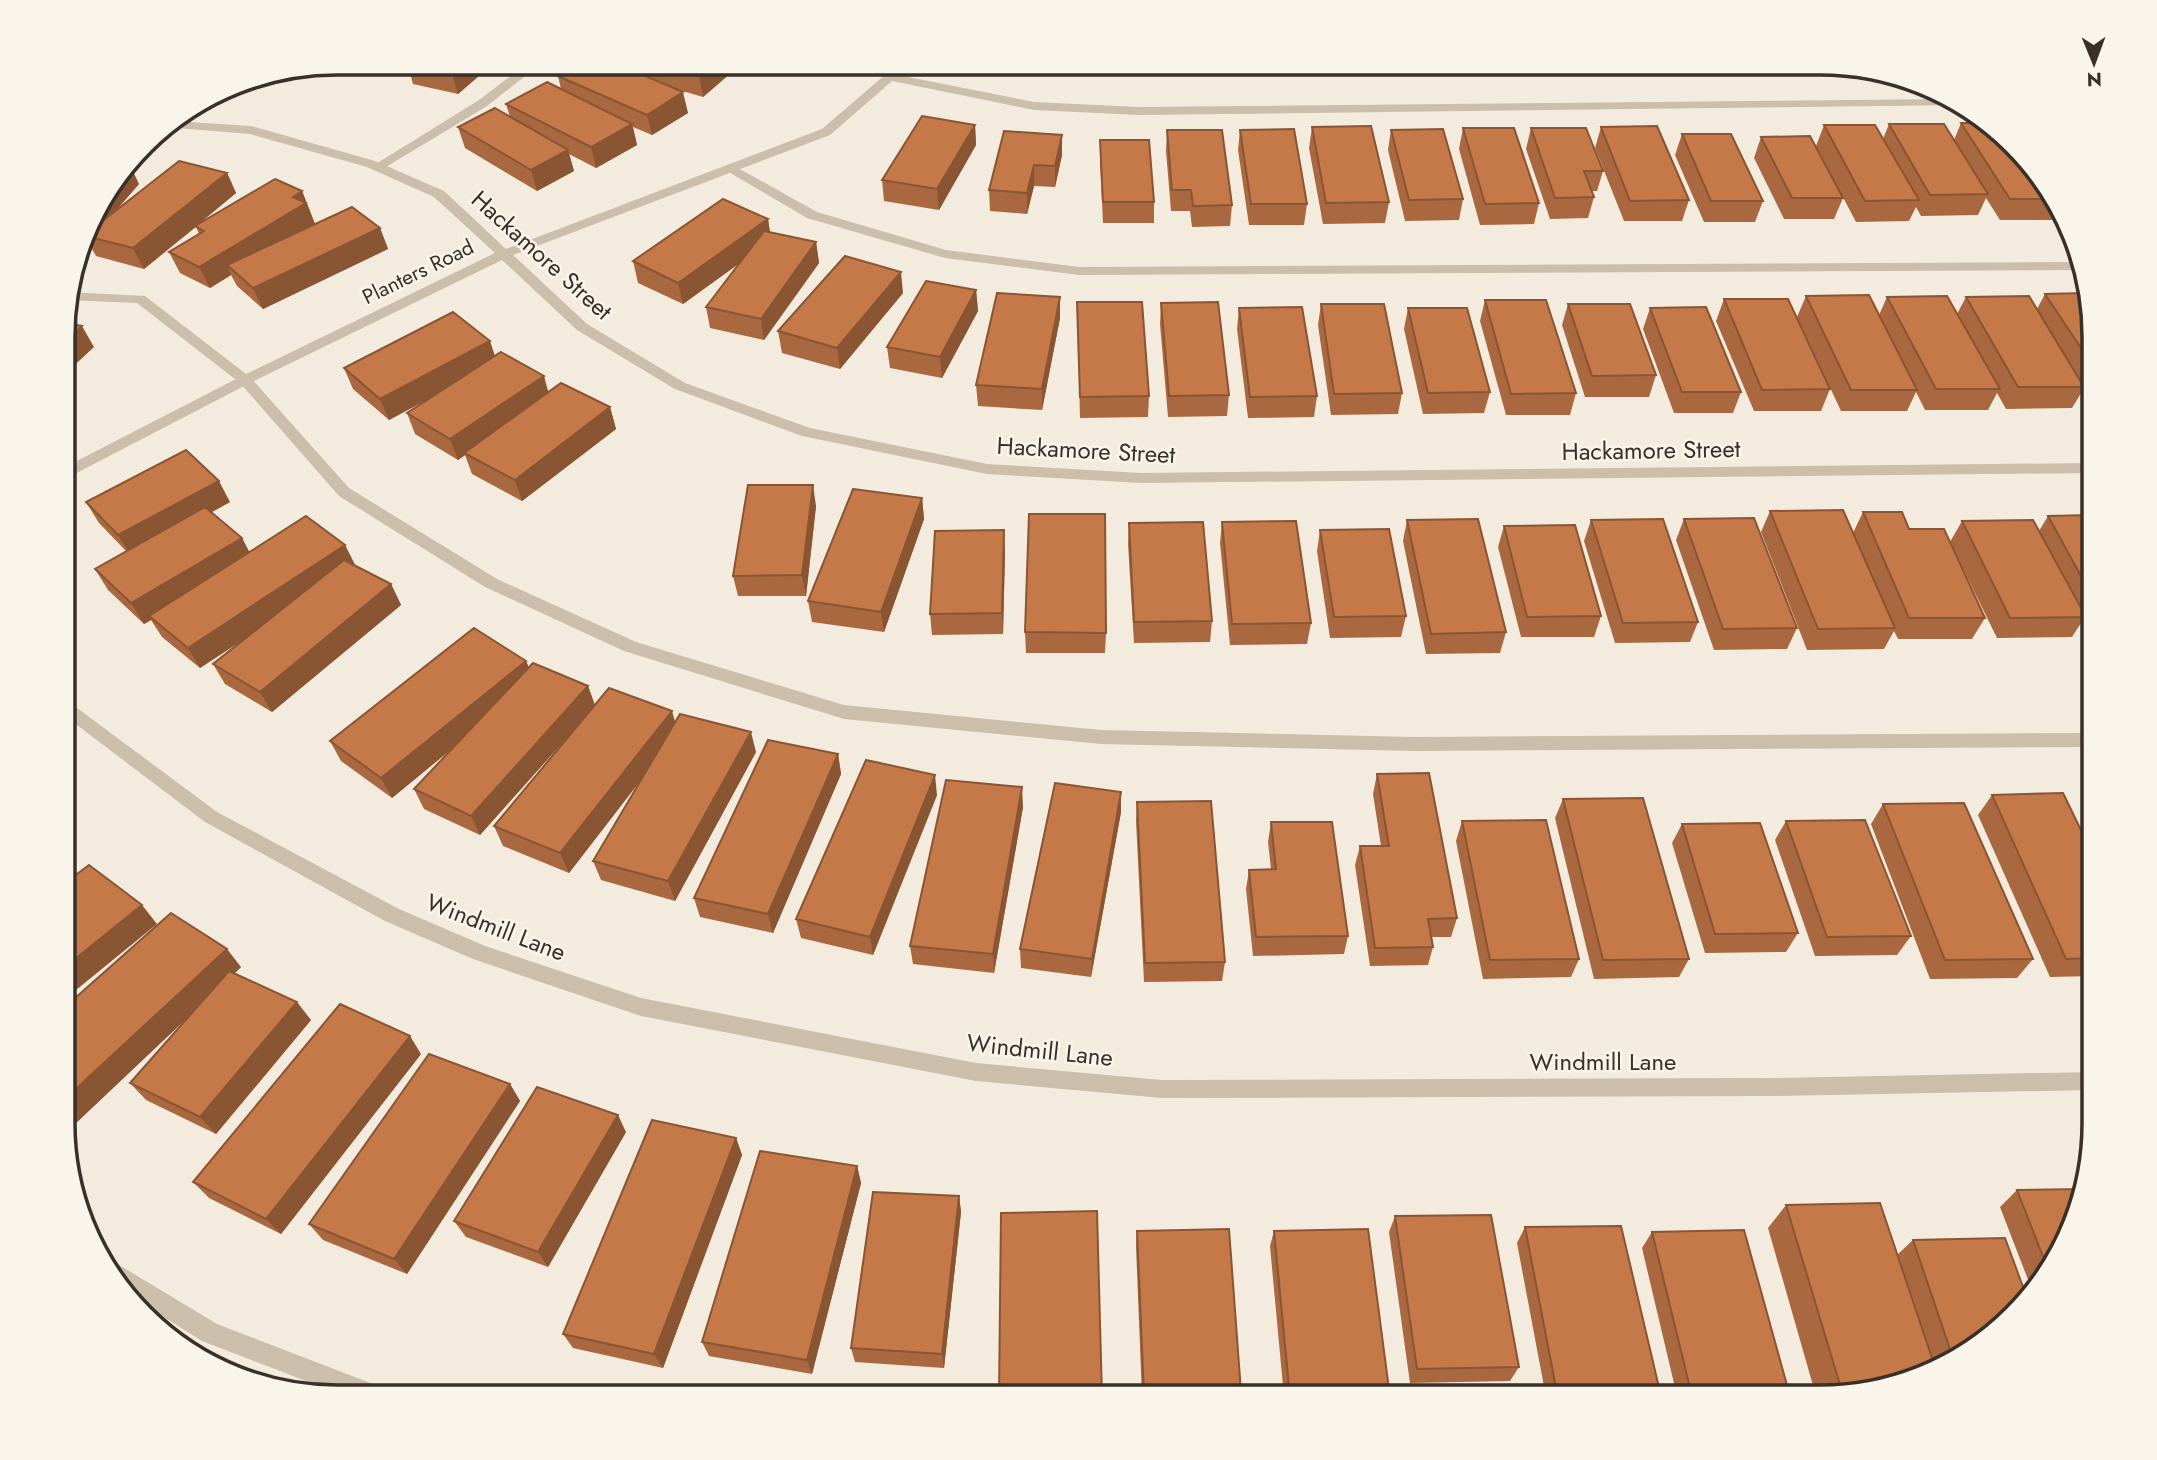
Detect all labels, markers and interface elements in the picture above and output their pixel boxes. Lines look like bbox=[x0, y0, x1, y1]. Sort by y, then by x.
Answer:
north arrow bbox=[2059, 28, 2129, 98]
text: N bbox=[2087, 66, 2102, 93]
street label: Hackamore Street bbox=[464, 182, 620, 328]
street label: Planters Road bbox=[357, 232, 479, 312]
street label: Hackamore Street bbox=[996, 428, 1176, 472]
street label: Hackamore Street bbox=[1561, 431, 1741, 469]
street label: Windmill Lane bbox=[421, 884, 571, 970]
street label: Windmill Lane bbox=[965, 1025, 1115, 1075]
street label: Windmill Lane bbox=[1530, 1044, 1676, 1079]

